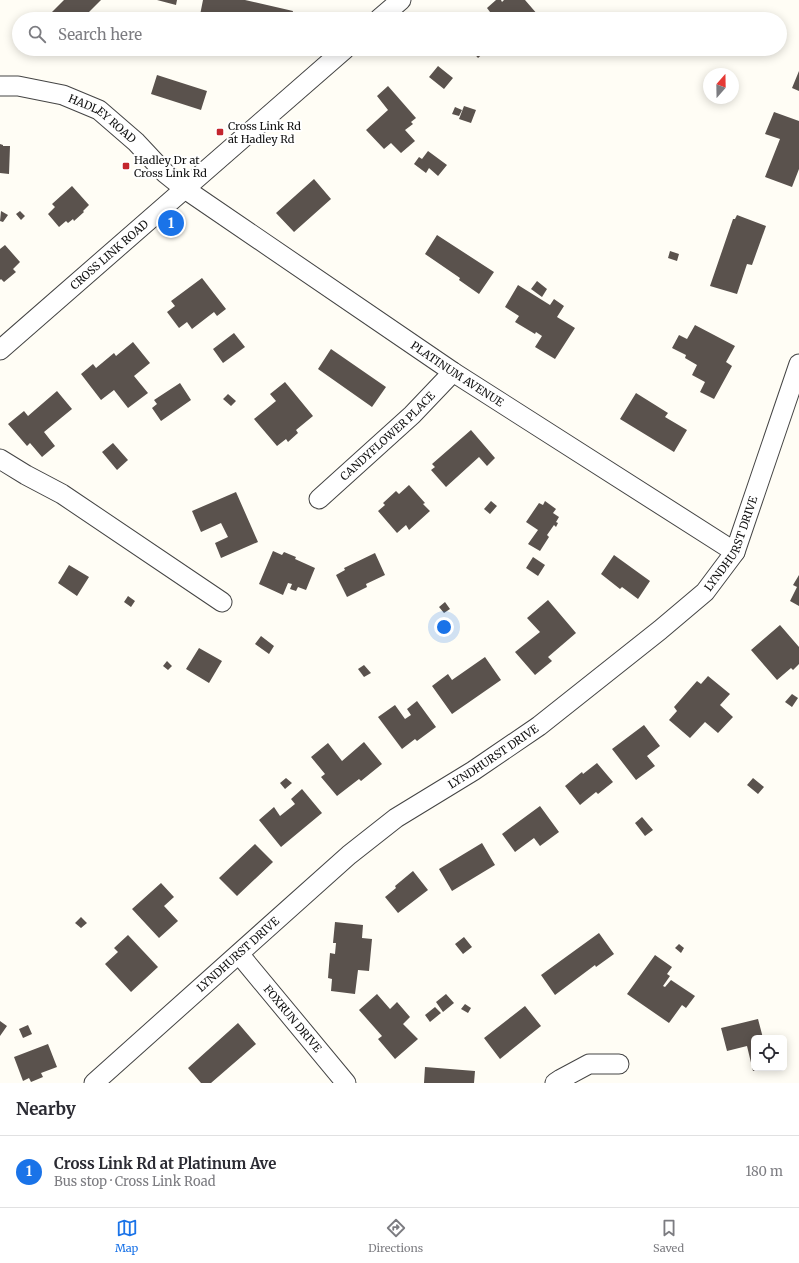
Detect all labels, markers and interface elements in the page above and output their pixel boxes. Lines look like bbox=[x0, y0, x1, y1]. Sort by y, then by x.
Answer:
search box bbox=[12, 12, 787, 56]
icon: search bbox=[26, 23, 48, 45]
text: Search here bbox=[58, 25, 142, 44]
north arrow bbox=[703, 68, 739, 104]
street label: HADLEY ROAD bbox=[66, 91, 139, 146]
place label: Cross Link Rd at Hadley Rd bbox=[228, 119, 301, 146]
marker: Cross Link Rd at Hadley Rd bbox=[215, 127, 225, 137]
place label: Hadley Dr at Cross Link Rd bbox=[134, 153, 207, 180]
marker: Hadley Dr at Cross Link Rd bbox=[121, 161, 131, 171]
pin: 1 bbox=[158, 208, 184, 238]
street label: CROSS LINK ROAD bbox=[67, 217, 151, 293]
street label: PLATINUM AVENUE bbox=[408, 338, 506, 410]
street label: CANDYFLOWER PLACE bbox=[337, 389, 438, 484]
street label: LYNDHURST DRIVE bbox=[701, 494, 760, 594]
your location bbox=[434, 617, 454, 637]
street label: LYNDHURST DRIVE bbox=[446, 721, 541, 791]
street label: LYNDHURST DRIVE bbox=[194, 914, 282, 995]
street label: FOXRUN DRIVE bbox=[261, 982, 325, 1055]
map controls bbox=[751, 1035, 787, 1071]
button: locate bbox=[751, 1035, 787, 1071]
text: Nearby bbox=[16, 1098, 76, 1120]
text: Cross Link Rd at Platinum Ave bbox=[54, 1154, 276, 1173]
text: 1 bbox=[26, 1163, 32, 1180]
text: 180 m bbox=[745, 1163, 783, 1180]
text: Bus stop · Cross Link Road bbox=[54, 1173, 216, 1190]
tab: Map bbox=[115, 1217, 138, 1255]
tab: Directions bbox=[368, 1217, 423, 1255]
tab: Saved bbox=[653, 1217, 684, 1255]

